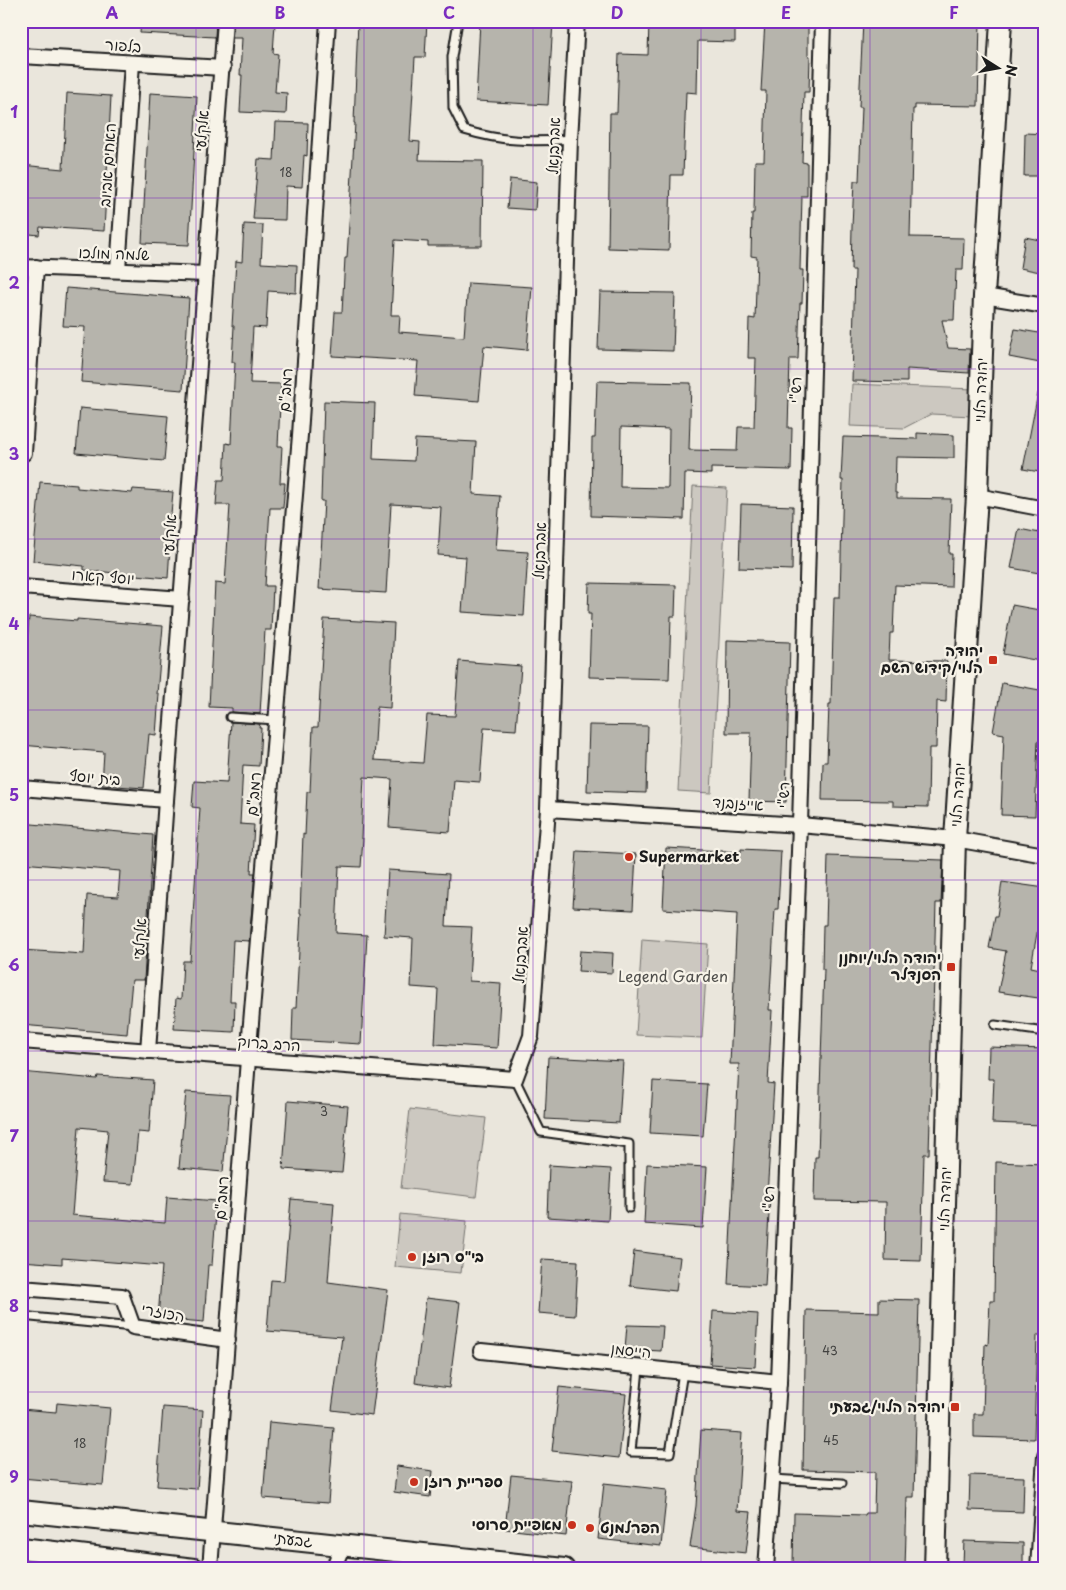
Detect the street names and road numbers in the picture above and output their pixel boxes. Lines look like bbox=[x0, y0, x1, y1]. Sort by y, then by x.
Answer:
street label: בלפור bbox=[104, 32, 142, 57]
street label: אלקלעי bbox=[187, 109, 214, 153]
street label: אברבנאל bbox=[540, 117, 565, 175]
street label: האחים אביוב bbox=[92, 122, 121, 208]
street label: שלמה מולכו bbox=[78, 240, 150, 265]
street label: יהודה הלוי bbox=[967, 357, 992, 423]
street label: רמב"ם bbox=[271, 367, 298, 413]
street label: רש"י bbox=[783, 376, 806, 404]
street label: אלקלעי bbox=[156, 513, 181, 557]
street label: אברבנאל bbox=[526, 522, 551, 580]
street label: יוסף קארו bbox=[71, 562, 135, 589]
street label: יהודה הלוי bbox=[943, 762, 970, 828]
street label: בית יוסף bbox=[69, 763, 122, 790]
street label: רמב"ם bbox=[239, 771, 266, 817]
street label: רש"י bbox=[771, 781, 794, 809]
street label: אייזנבנד bbox=[712, 789, 765, 816]
street label: אלקלעי bbox=[126, 917, 151, 961]
street label: אברבנאל bbox=[506, 925, 533, 984]
street label: הרב ברוק bbox=[237, 1029, 302, 1056]
street label: יהודה הלוי bbox=[931, 1166, 956, 1232]
street label: רמב"ם bbox=[207, 1175, 234, 1221]
street label: רש"י bbox=[756, 1185, 779, 1213]
street label: הכוזרי bbox=[140, 1296, 187, 1327]
street label: הייסמן bbox=[610, 1336, 653, 1363]
street label: גבעתי bbox=[272, 1525, 314, 1552]

